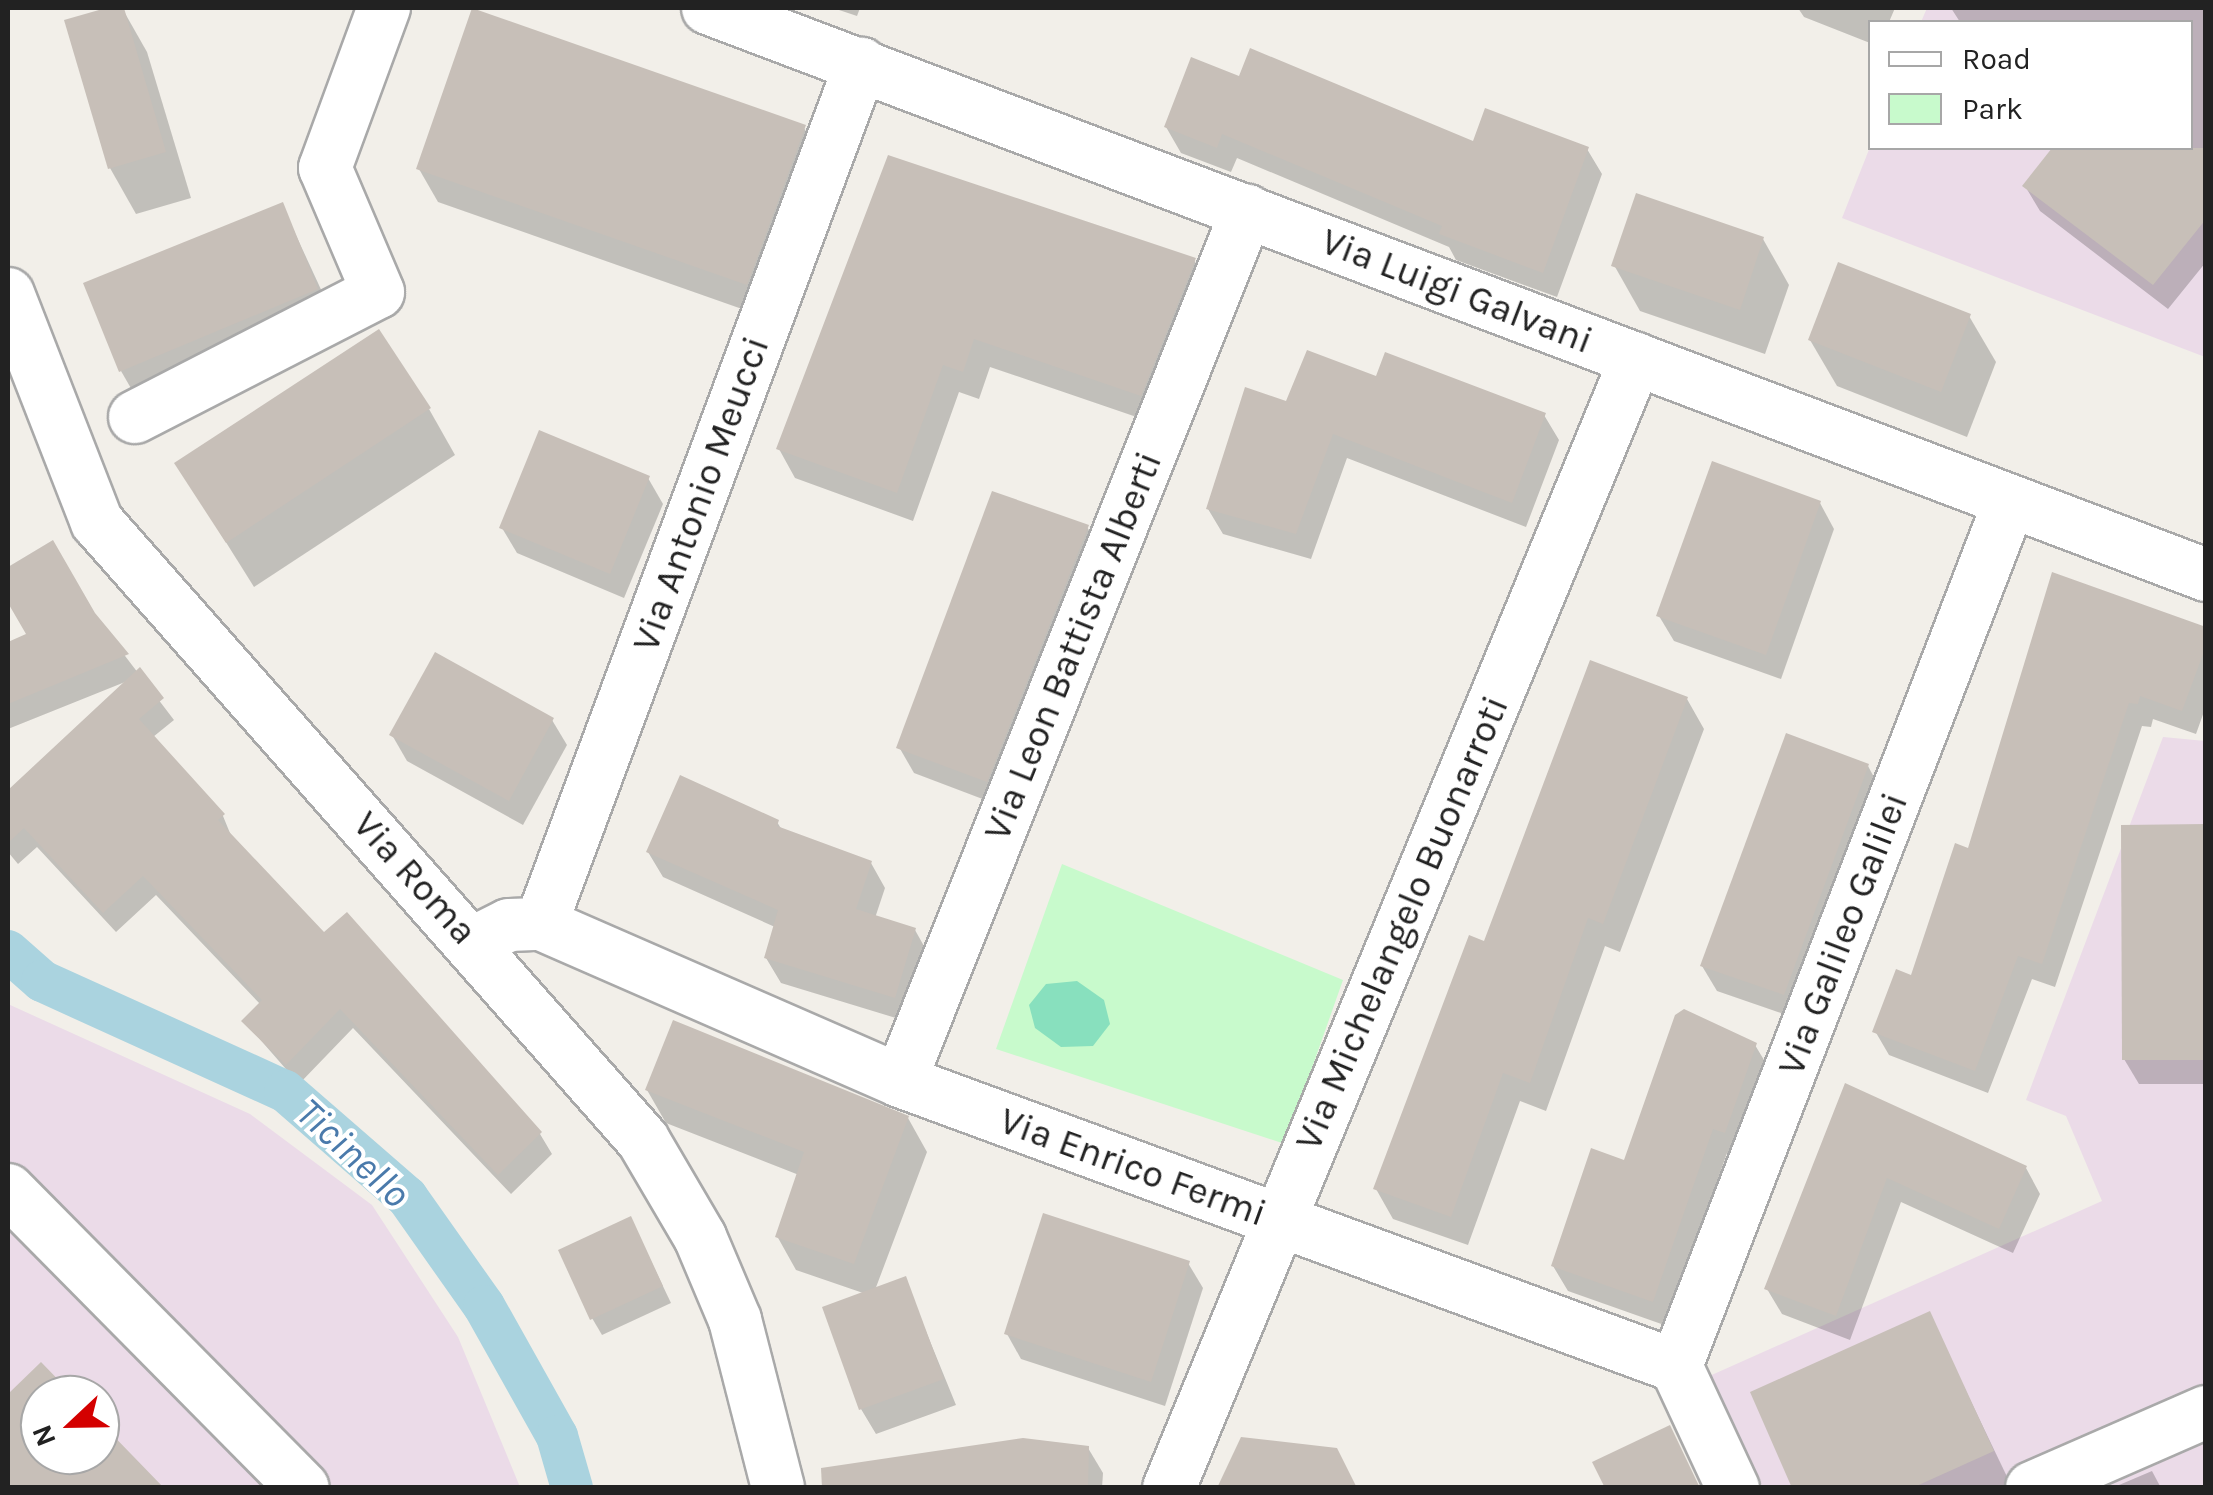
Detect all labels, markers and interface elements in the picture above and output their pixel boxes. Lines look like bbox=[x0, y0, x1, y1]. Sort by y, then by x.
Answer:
legend bbox=[1868, 20, 2193, 150]
text: Road bbox=[1962, 41, 2031, 77]
text: Park bbox=[1962, 91, 2023, 127]
street label: Via Luigi Galvani bbox=[1315, 218, 1599, 364]
street label: Via Antonio Meucci bbox=[623, 330, 779, 658]
street label: Via Leon Battista Alberti bbox=[974, 445, 1172, 847]
street label: Via Michelangelo Buonarroti bbox=[1285, 689, 1519, 1157]
street label: Via Galileo Galilei bbox=[1768, 786, 1918, 1082]
street label: Via Roma bbox=[343, 802, 487, 954]
water label: Ticinello bbox=[286, 1088, 420, 1218]
street label: Via Enrico Fermi bbox=[993, 1098, 1273, 1236]
north arrow bbox=[20, 1375, 120, 1475]
text: N bbox=[25, 1420, 63, 1451]

